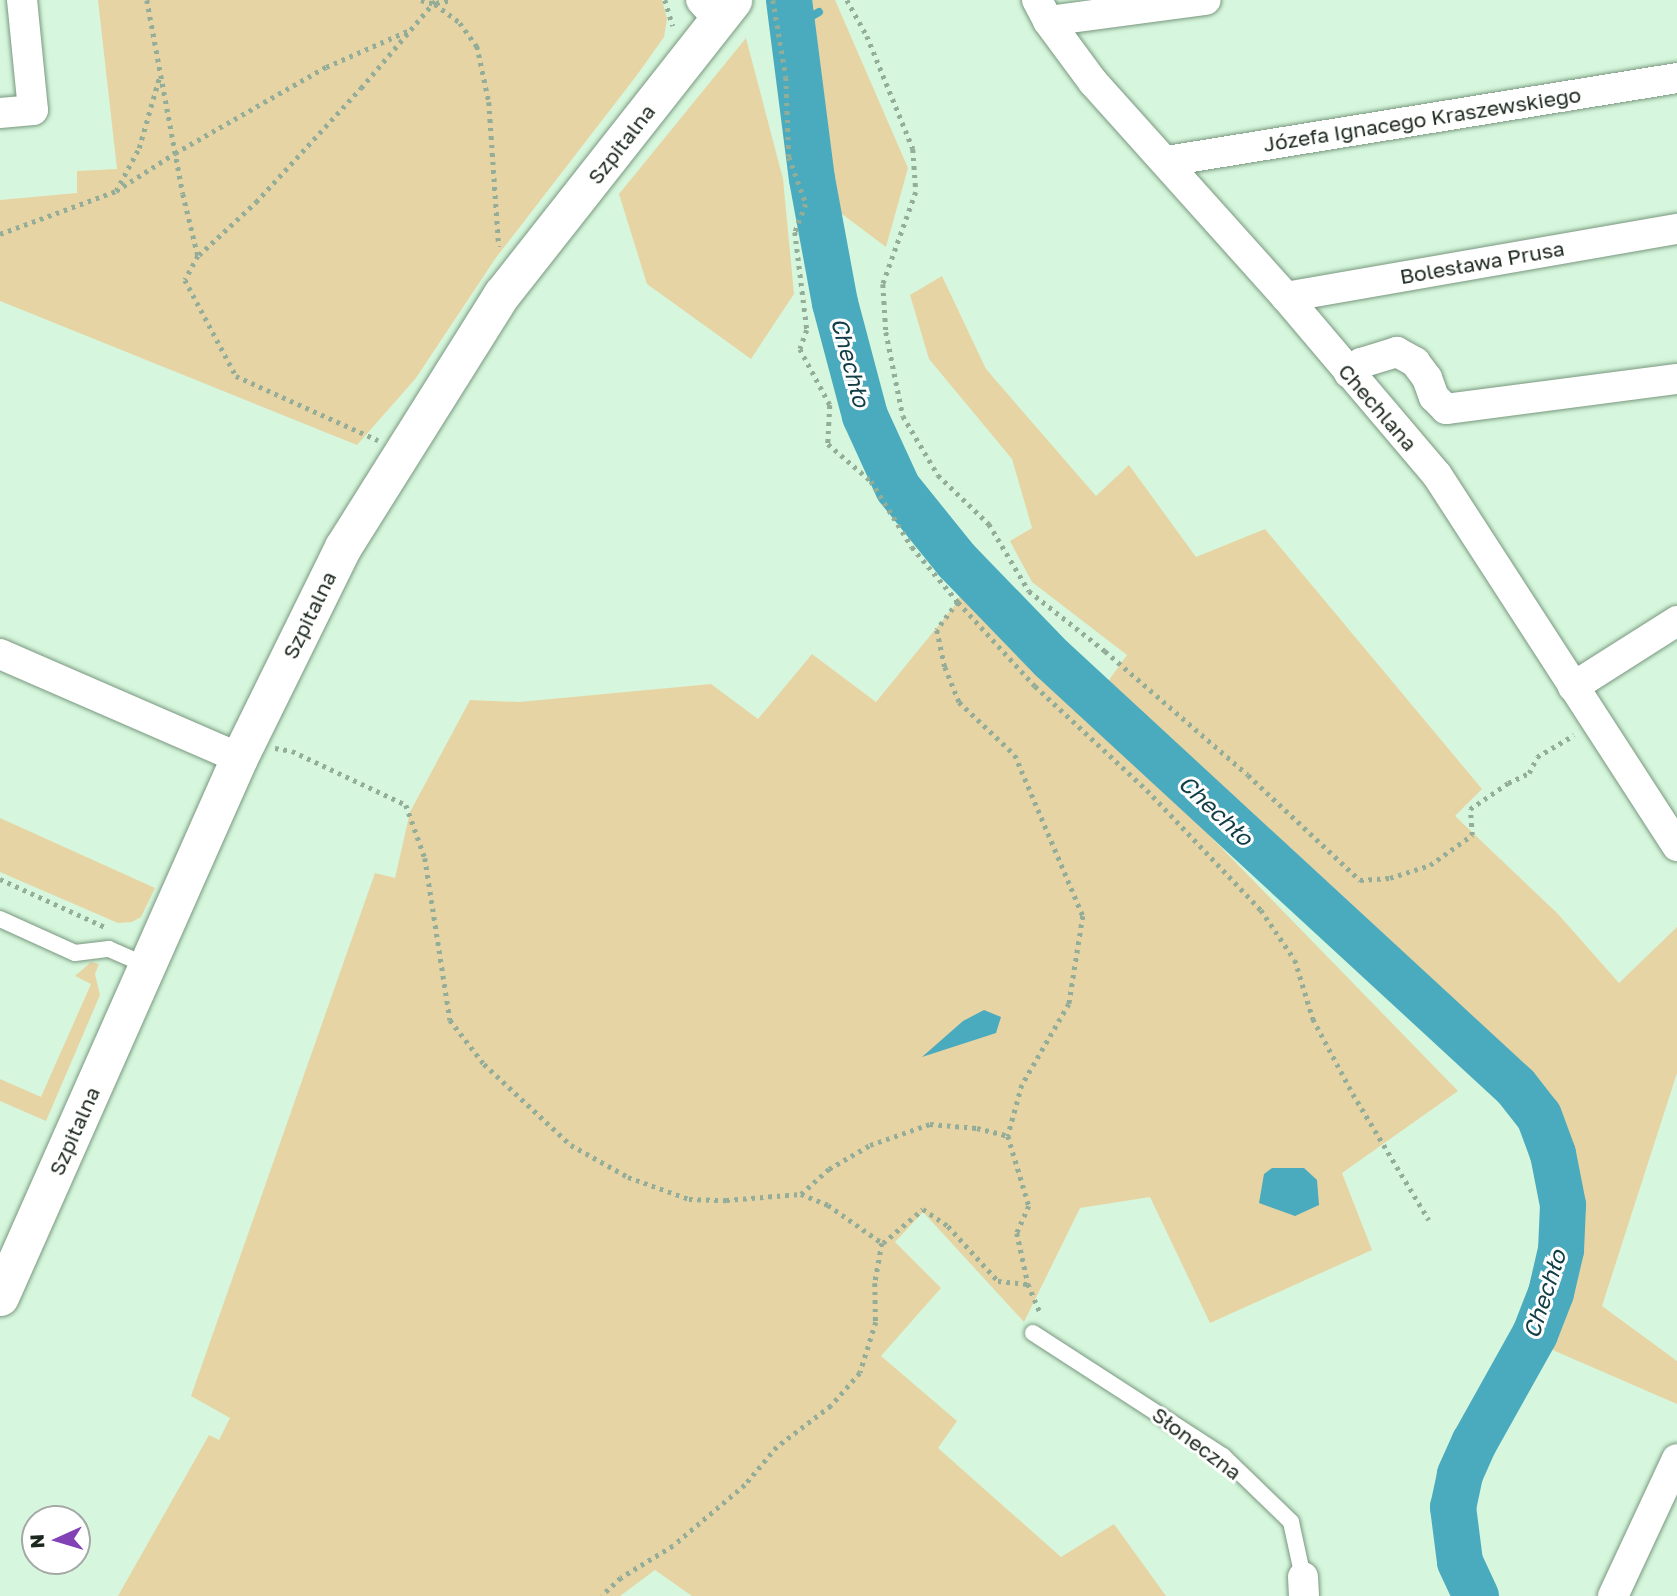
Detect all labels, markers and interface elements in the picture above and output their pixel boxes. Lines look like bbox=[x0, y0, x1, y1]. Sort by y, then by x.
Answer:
street label: Józefa Ignacego Kraszewskiego bbox=[1261, 81, 1583, 157]
street label: Szpitalna bbox=[582, 99, 660, 189]
street label: Bolesława Prusa bbox=[1398, 235, 1566, 289]
water label: Chechło bbox=[826, 314, 876, 410]
street label: Chechlana bbox=[1333, 358, 1423, 456]
street label: Szpitalna bbox=[277, 567, 341, 663]
water label: Chechło bbox=[1173, 769, 1259, 851]
street label: Szpitalna bbox=[43, 1083, 105, 1179]
water label: Chechło bbox=[1517, 1246, 1571, 1342]
street label: Słoneczna bbox=[1147, 1401, 1247, 1485]
north arrow bbox=[21, 1505, 91, 1575]
text: N bbox=[25, 1533, 49, 1549]

